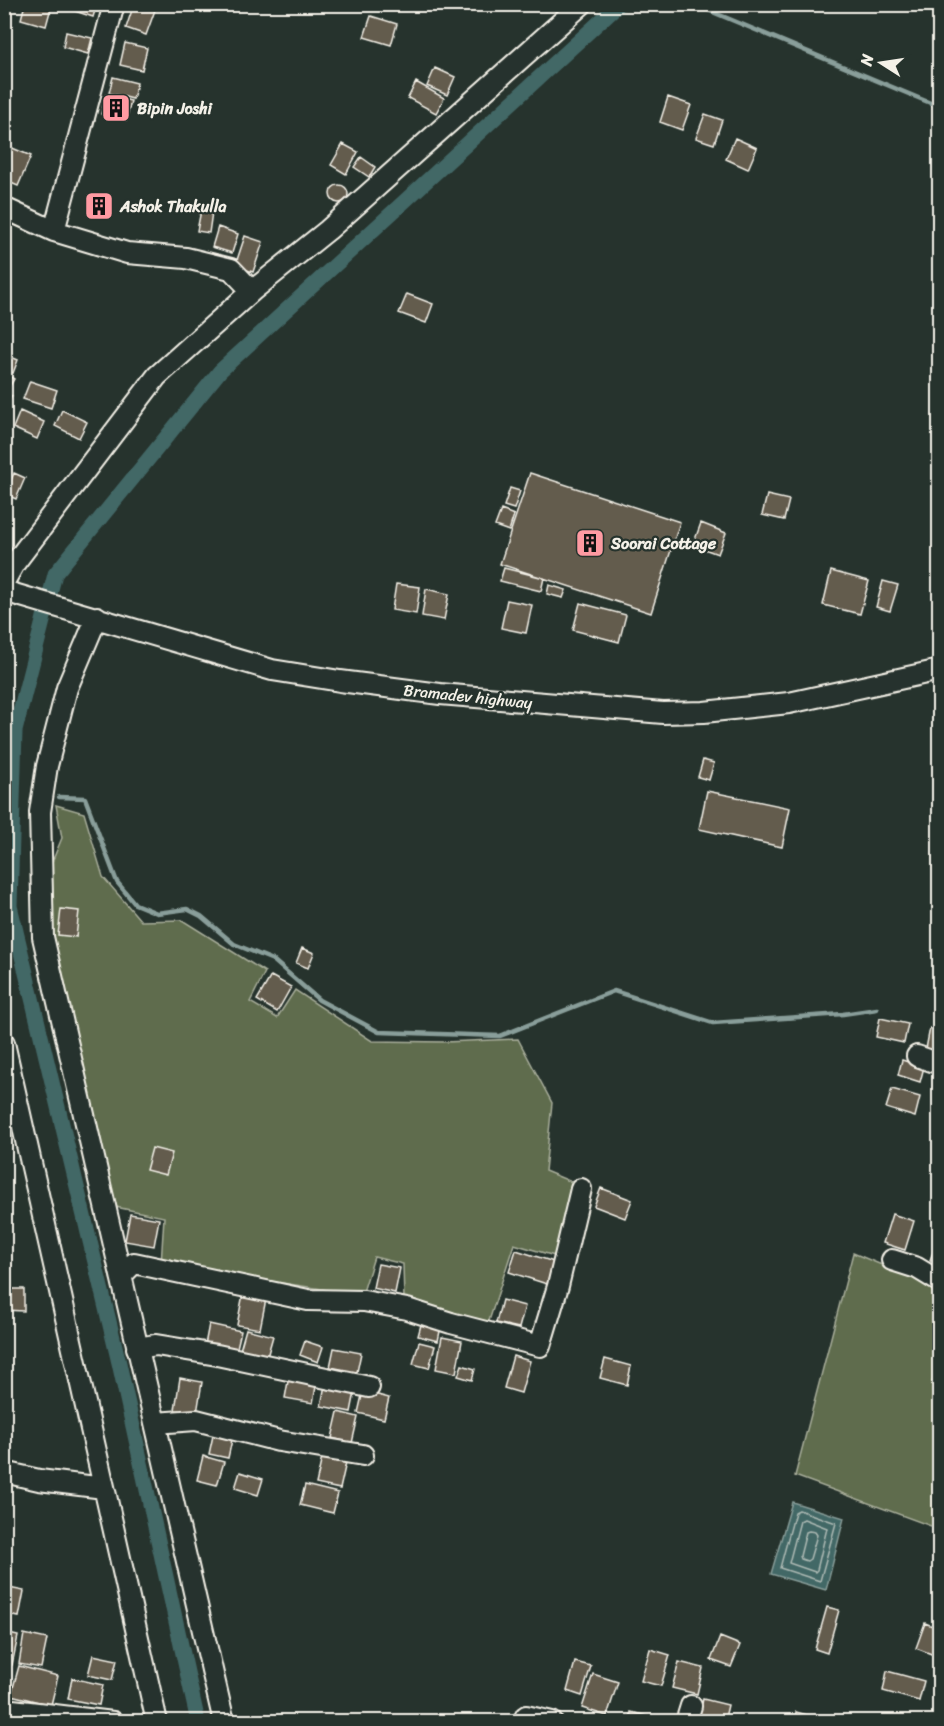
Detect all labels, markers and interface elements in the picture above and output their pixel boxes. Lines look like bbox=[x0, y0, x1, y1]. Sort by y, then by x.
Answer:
north arrow bbox=[851, 33, 911, 93]
text: N bbox=[851, 51, 882, 69]
building icon: Bipin Joshi bbox=[100, 92, 132, 124]
place label: Bipin Joshi bbox=[137, 94, 214, 123]
building icon: Ashok Thakulla bbox=[83, 190, 115, 222]
place label: Ashok Thakulla bbox=[119, 192, 227, 221]
building icon: Soorai Cottage bbox=[574, 527, 606, 559]
place label: Soorai Cottage bbox=[610, 529, 717, 558]
street label: Bramadev highway bbox=[402, 675, 535, 718]

